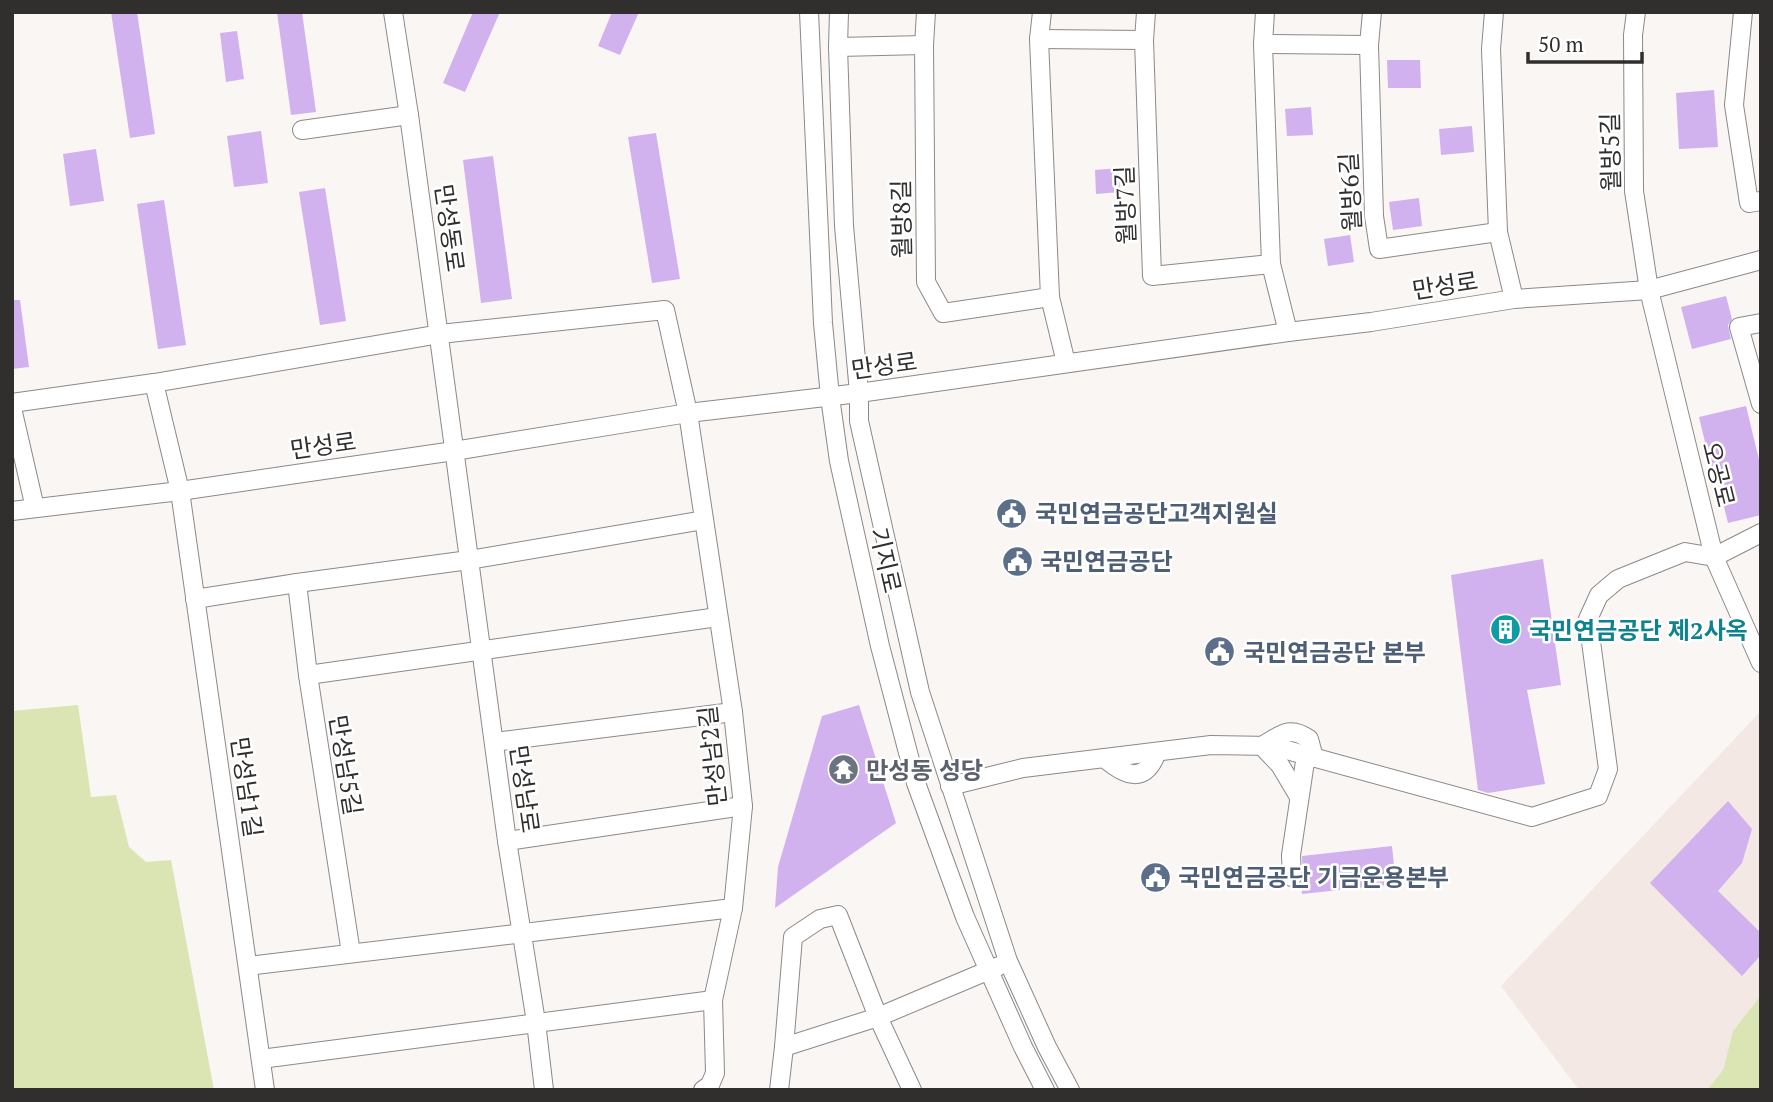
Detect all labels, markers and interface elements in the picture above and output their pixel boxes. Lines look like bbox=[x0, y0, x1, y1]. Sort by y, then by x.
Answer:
scale bar bbox=[1528, 21, 1642, 65]
text: 50 m bbox=[1538, 30, 1584, 58]
street label: 월방5길 bbox=[1593, 112, 1627, 192]
street label: 월방6길 bbox=[1332, 152, 1368, 232]
street label: 월방7길 bbox=[1108, 165, 1142, 245]
street label: 월방8길 bbox=[884, 179, 918, 259]
street label: 만성동로 bbox=[428, 182, 472, 274]
street label: 만성로 bbox=[1410, 264, 1480, 306]
street label: 만성로 bbox=[849, 345, 919, 385]
street label: 만성로 bbox=[288, 425, 358, 465]
street label: 오공로 bbox=[1695, 438, 1743, 510]
public building icon: 국민연금공단고객지원실 bbox=[995, 496, 1029, 530]
place label: 국민연금공단고객지원실 bbox=[1035, 497, 1278, 529]
street label: 기지로 bbox=[863, 524, 909, 596]
public building icon: 국민연금공단 bbox=[1000, 544, 1034, 578]
place label: 국민연금공단 bbox=[1040, 545, 1172, 577]
building icon: 국민연금공단 제2사옥 bbox=[1489, 613, 1523, 647]
place label: 국민연금공단 제2사옥 bbox=[1529, 614, 1748, 646]
public building icon: 국민연금공단 본부 bbox=[1203, 635, 1237, 669]
place label: 국민연금공단 본부 bbox=[1243, 636, 1426, 668]
street label: 만성남2길 bbox=[691, 704, 733, 808]
street label: 만성남5길 bbox=[322, 713, 370, 817]
street label: 만성남1길 bbox=[224, 735, 270, 839]
street label: 만성남로 bbox=[503, 743, 547, 835]
temple icon: 만성동 성당 bbox=[826, 753, 860, 787]
place label: 만성동 성당 bbox=[866, 754, 983, 786]
public building icon: 국민연금공단 기금운용본부 bbox=[1138, 860, 1172, 894]
place label: 국민연금공단 기금운용본부 bbox=[1178, 861, 1449, 893]

